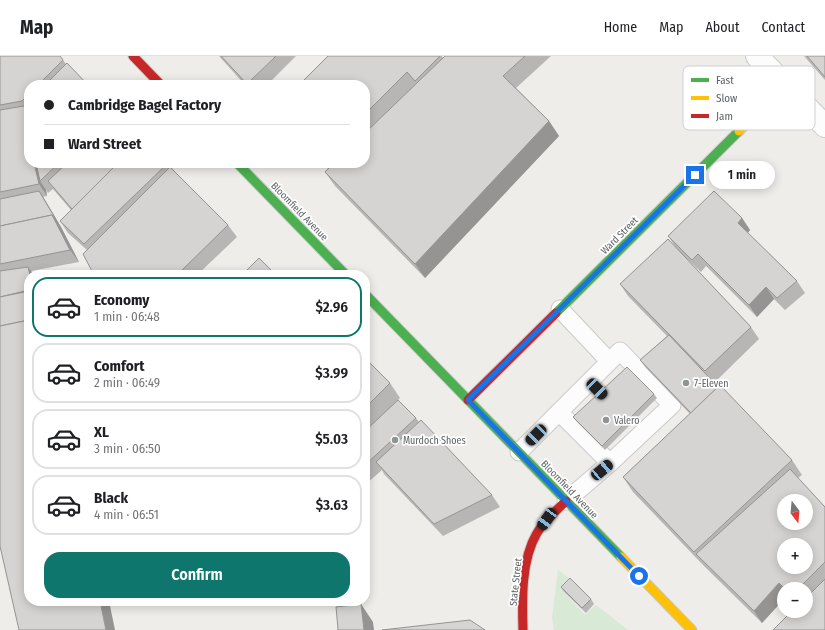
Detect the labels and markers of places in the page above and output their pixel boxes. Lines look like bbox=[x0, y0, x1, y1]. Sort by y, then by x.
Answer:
marker: 7-Eleven bbox=[681, 378, 691, 388]
place label: 7-Eleven bbox=[694, 378, 728, 390]
marker: Valero bbox=[601, 415, 611, 425]
place label: Valero bbox=[614, 415, 640, 427]
marker: Murdoch Shoes bbox=[390, 435, 400, 445]
place label: Murdoch Shoes bbox=[403, 435, 466, 447]

